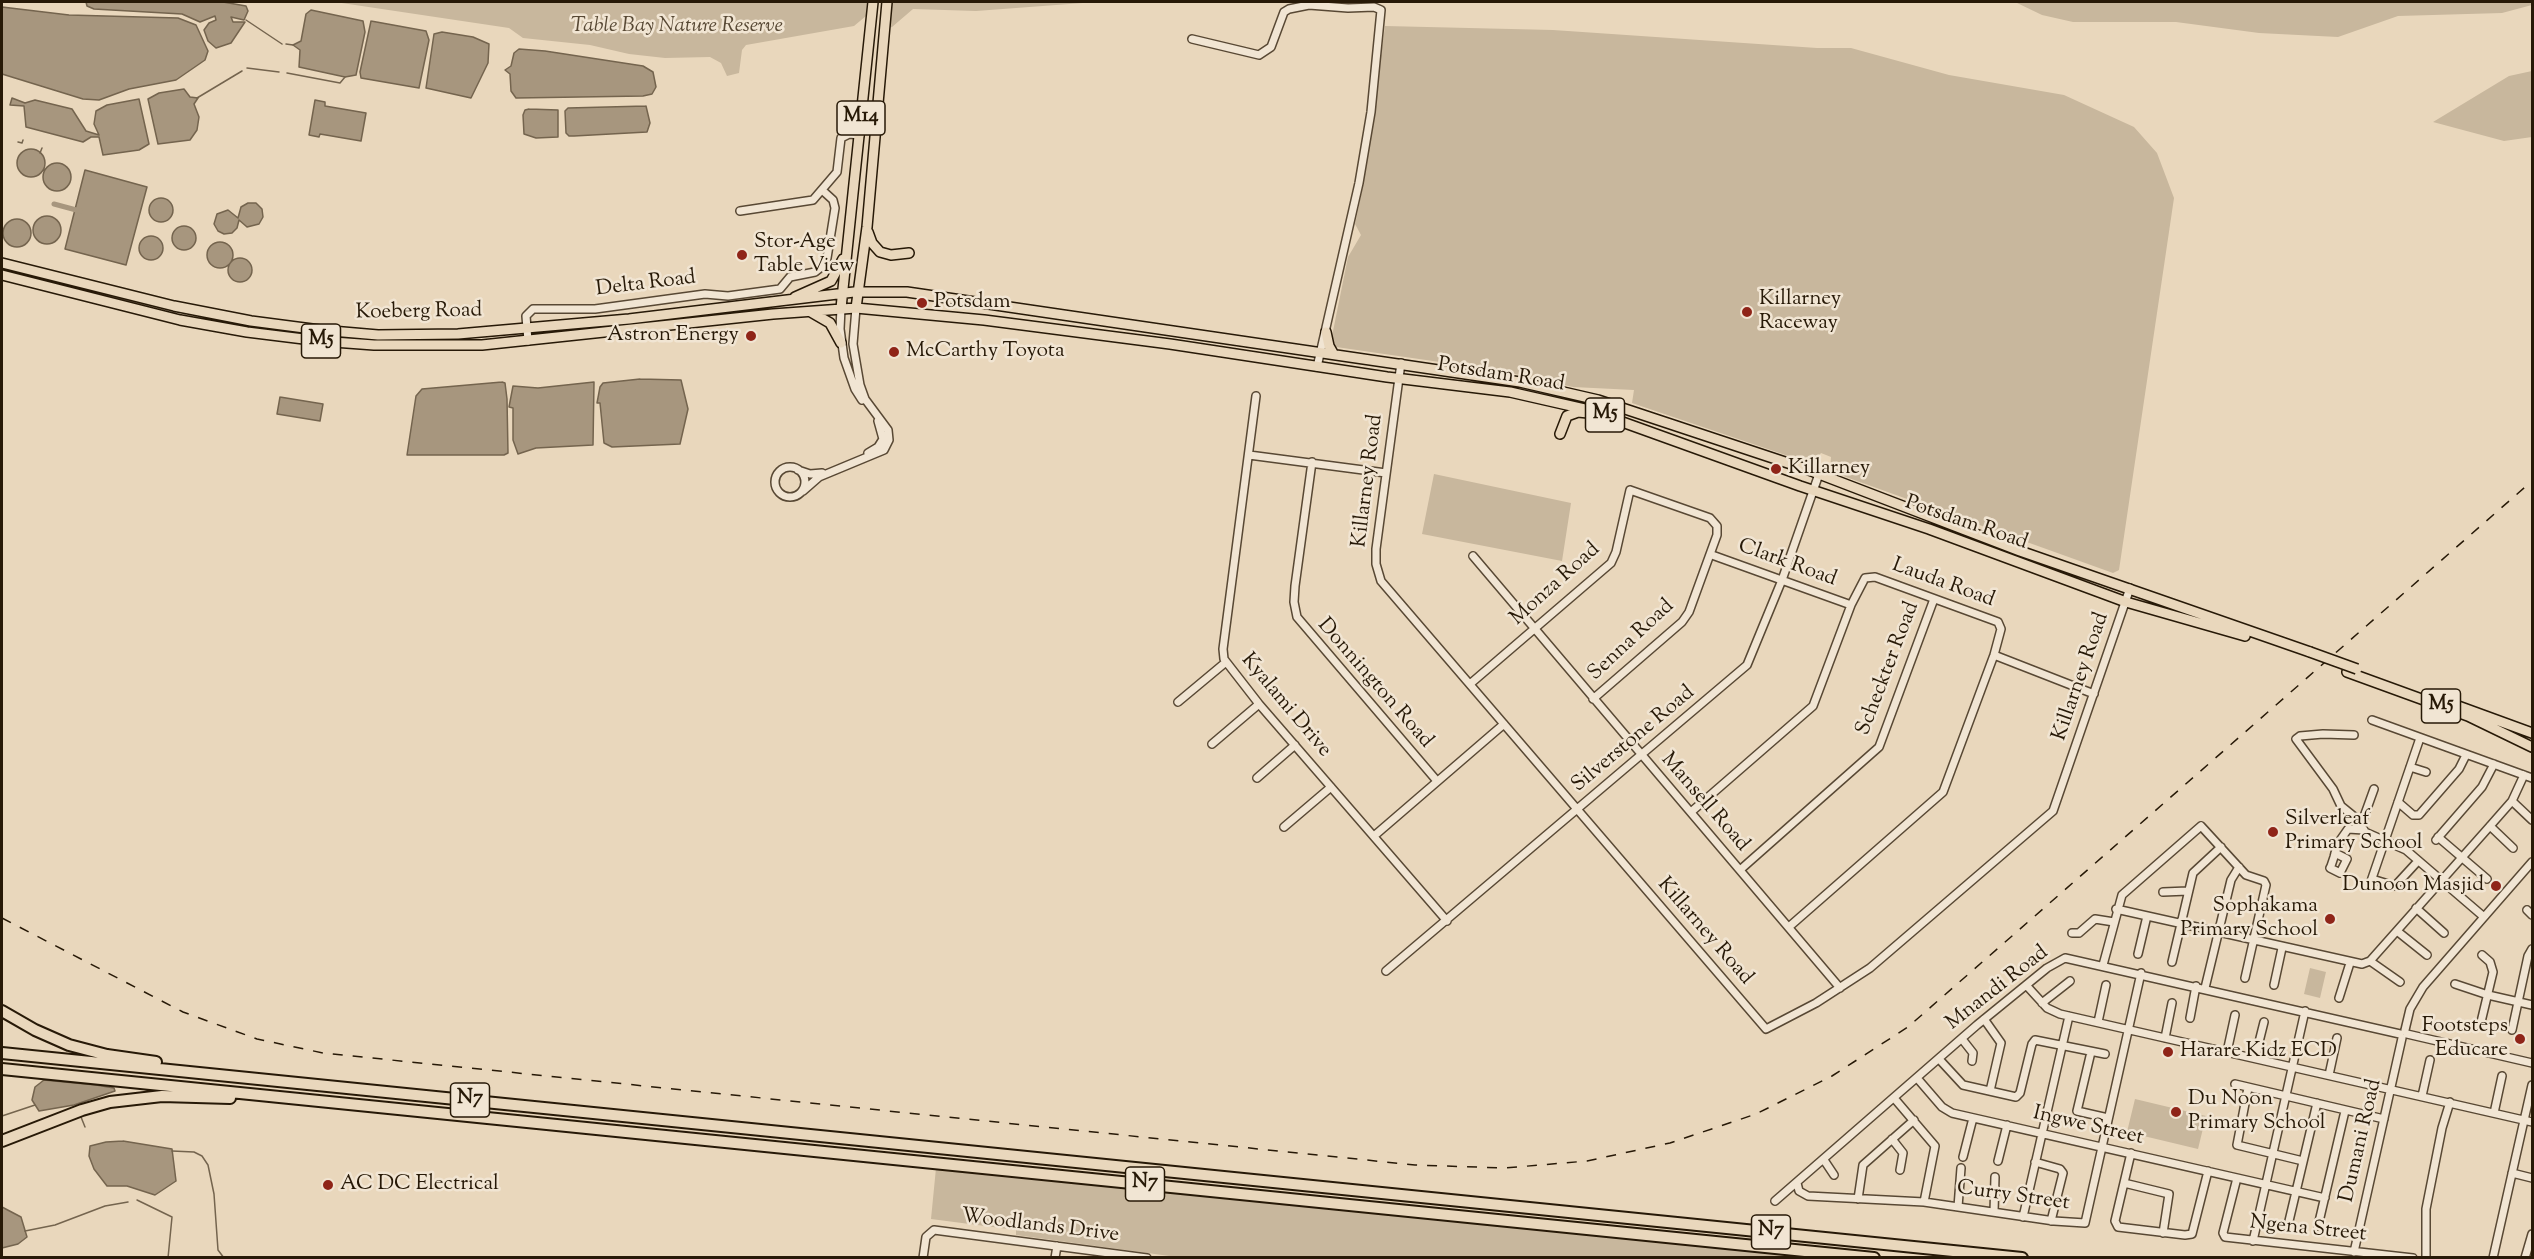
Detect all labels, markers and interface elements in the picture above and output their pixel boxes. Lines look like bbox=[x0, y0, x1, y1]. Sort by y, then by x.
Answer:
park label: Table Bay Nature Reserve bbox=[571, 14, 783, 40]
road number: M14 bbox=[837, 101, 885, 135]
place label: Stor-Age Table View bbox=[754, 230, 854, 280]
marker: Stor-Age Table View bbox=[735, 248, 749, 262]
street label: Delta Road bbox=[595, 266, 697, 304]
place label: Killarney Raceway bbox=[1759, 287, 1841, 337]
place label: Potsdam bbox=[934, 290, 1011, 316]
marker: Potsdam bbox=[915, 296, 929, 310]
street label: Koeberg Road bbox=[356, 299, 482, 327]
marker: Killarney Raceway bbox=[1740, 305, 1754, 319]
place label: Astron Energy bbox=[607, 323, 739, 349]
road number: M5 bbox=[302, 324, 340, 358]
marker: Astron Energy bbox=[744, 329, 758, 343]
place label: McCarthy Toyota bbox=[906, 339, 1065, 365]
marker: McCarthy Toyota bbox=[887, 345, 901, 359]
street label: Potsdam Road bbox=[1436, 354, 1566, 398]
road number: M5 bbox=[1586, 398, 1624, 432]
street label: Killarney Road bbox=[1348, 413, 1390, 549]
place label: Killarney bbox=[1788, 456, 1870, 482]
marker: Killarney bbox=[1769, 462, 1783, 476]
street label: Potsdam Road bbox=[1901, 491, 2031, 557]
street label: Clark Road bbox=[1734, 535, 1840, 593]
street label: Monza Road bbox=[1506, 538, 1606, 632]
street label: Lauda Road bbox=[1888, 554, 1998, 614]
street label: Senna Road bbox=[1584, 595, 1680, 687]
street label: Scheckter Road bbox=[1852, 599, 1926, 739]
street label: Killarney Road bbox=[2048, 610, 2116, 744]
street label: Donnington Road bbox=[1311, 614, 1437, 754]
street label: Kyalami Drive bbox=[1234, 649, 1336, 763]
street label: Silverstone Road bbox=[1567, 681, 1701, 799]
road number: M5 bbox=[2422, 689, 2460, 723]
street label: Mansell Road bbox=[1654, 748, 1754, 858]
place label: Silverleaf Primary School bbox=[2285, 807, 2423, 857]
marker: Silverleaf Primary School bbox=[2266, 825, 2280, 839]
street label: Killarney Road bbox=[1651, 873, 1757, 991]
place label: Dunoon Masjid bbox=[2342, 873, 2484, 899]
marker: Dunoon Masjid bbox=[2489, 879, 2503, 893]
place label: Sophakama Primary School bbox=[2180, 894, 2318, 944]
marker: Sophakama Primary School bbox=[2323, 912, 2337, 926]
street label: Mnandi Road bbox=[1942, 941, 2054, 1037]
place label: Footsteps Educare bbox=[2422, 1014, 2508, 1064]
marker: Footsteps Educare bbox=[2513, 1032, 2527, 1046]
place label: Harare Kidz ECD bbox=[2180, 1039, 2337, 1065]
marker: Harare Kidz ECD bbox=[2161, 1045, 2175, 1059]
street label: Dumani Road bbox=[2336, 1077, 2388, 1205]
road number: N7 bbox=[450, 1083, 490, 1117]
place label: Du Noon Primary School bbox=[2188, 1087, 2326, 1137]
street label: Ingwe Street bbox=[2030, 1102, 2146, 1152]
marker: Du Noon Primary School bbox=[2169, 1105, 2183, 1119]
road number: N7 bbox=[1126, 1167, 1164, 1201]
place label: AC DC Electrical bbox=[340, 1172, 499, 1198]
street label: Curry Street bbox=[1955, 1177, 2071, 1217]
marker: AC DC Electrical bbox=[321, 1178, 335, 1192]
street label: Woodlands Drive bbox=[960, 1205, 1120, 1249]
street label: Ngena Street bbox=[2248, 1211, 2368, 1249]
road number: N7 bbox=[1752, 1215, 1790, 1249]

